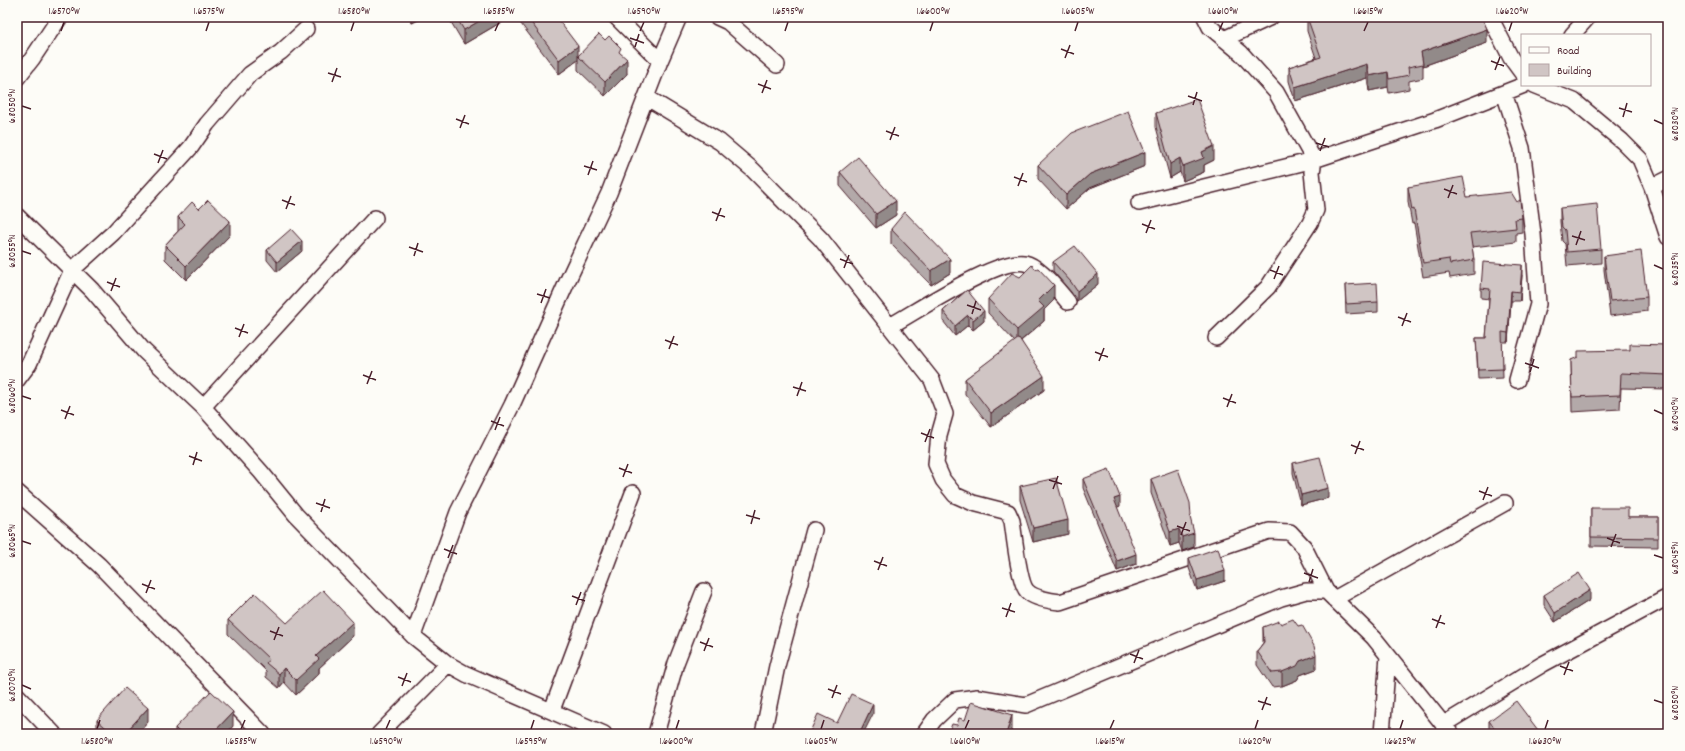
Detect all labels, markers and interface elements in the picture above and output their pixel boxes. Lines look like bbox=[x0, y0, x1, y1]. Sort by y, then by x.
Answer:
text: 1.6570°W bbox=[48, 5, 80, 19]
text: 1.6575°W bbox=[194, 5, 225, 19]
text: 1.6580°W bbox=[338, 5, 370, 19]
text: 1.6585°W bbox=[484, 5, 515, 19]
text: 1.6590°W bbox=[628, 5, 660, 19]
text: 1.6595°W bbox=[772, 5, 804, 19]
text: 1.6600°W bbox=[916, 5, 950, 19]
text: 1.6605°W bbox=[1062, 5, 1095, 19]
text: 1.6610°W bbox=[1208, 5, 1238, 19]
text: 1.6615°W bbox=[1353, 5, 1383, 19]
text: 1.6620°W bbox=[1496, 5, 1528, 19]
legend bbox=[1521, 34, 1651, 86]
text: Road bbox=[1557, 43, 1579, 60]
text: Building bbox=[1557, 63, 1592, 80]
text: 6.8050°N bbox=[6, 89, 20, 123]
text: 6.8030°N bbox=[1669, 107, 1683, 141]
text: 6.8055°N bbox=[6, 234, 20, 268]
text: 6.8035°N bbox=[1669, 252, 1683, 286]
text: 6.8060°N bbox=[6, 379, 20, 413]
text: 6.8040°N bbox=[1669, 397, 1683, 431]
text: 6.8065°N bbox=[6, 524, 20, 558]
text: 6.8045°N bbox=[1669, 541, 1683, 574]
text: 6.8070°N bbox=[6, 668, 20, 702]
text: 6.8050°N bbox=[1669, 686, 1683, 720]
text: 1.6580°W bbox=[81, 735, 113, 749]
text: 1.6585°W bbox=[226, 735, 257, 749]
text: 1.6590°W bbox=[370, 735, 402, 749]
text: 1.6595°W bbox=[515, 735, 547, 749]
text: 1.6600°W bbox=[659, 735, 693, 749]
text: 1.6605°W bbox=[805, 735, 838, 749]
text: 1.6610°W bbox=[950, 735, 980, 749]
text: 1.6615°W bbox=[1095, 735, 1125, 749]
text: 1.6620°W bbox=[1239, 735, 1271, 749]
text: 1.6625°W bbox=[1384, 735, 1416, 749]
text: 1.6630°W bbox=[1529, 735, 1562, 749]

